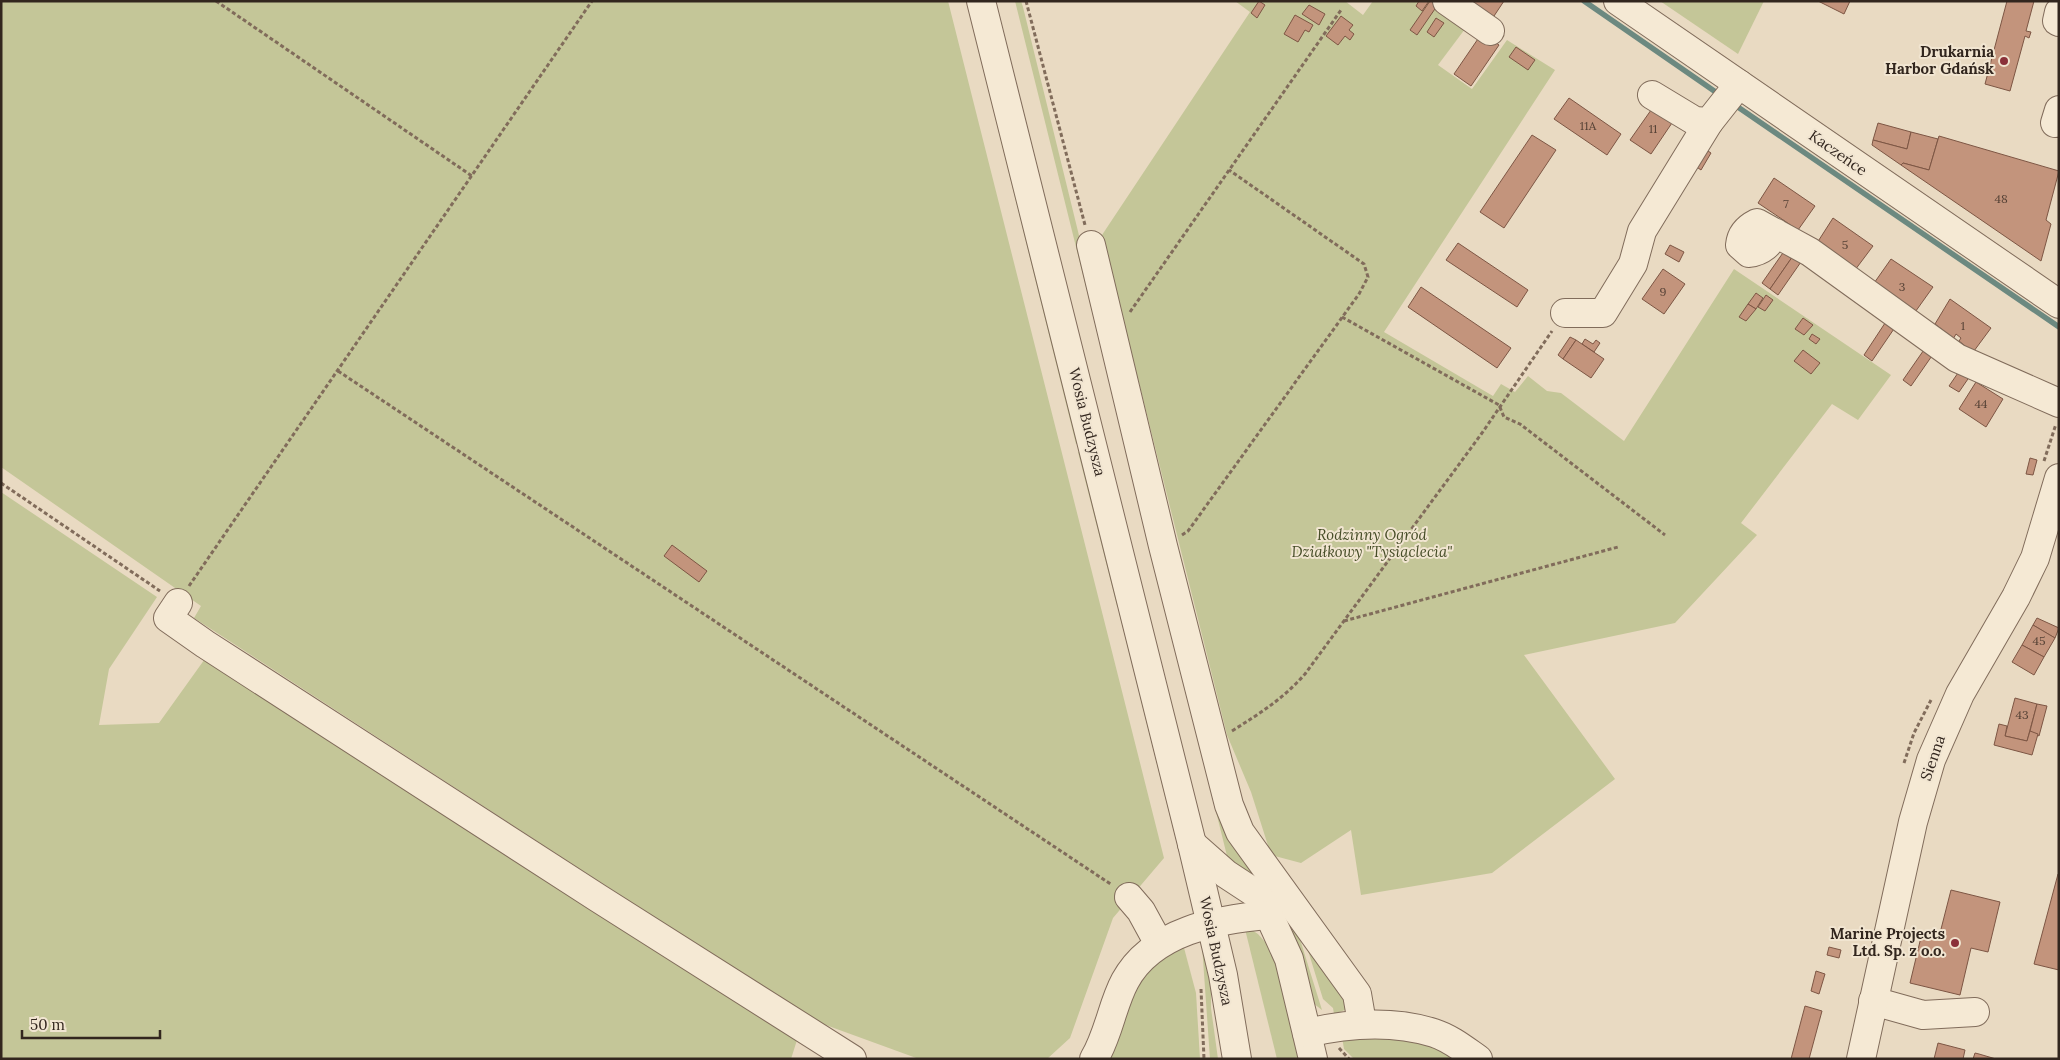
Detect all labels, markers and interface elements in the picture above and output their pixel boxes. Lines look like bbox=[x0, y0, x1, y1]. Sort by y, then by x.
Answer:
place label: Drukarnia Harbor Gdańsk bbox=[1885, 42, 1994, 78]
marker: Drukarnia Harbor Gdańsk bbox=[1998, 55, 2010, 67]
house number: 11A bbox=[1580, 118, 1597, 133]
house number: 11 bbox=[1649, 121, 1657, 136]
street label: Kaczeńce bbox=[1806, 126, 1871, 180]
house number: 48 bbox=[1994, 191, 2008, 206]
house number: 7 bbox=[1783, 196, 1789, 211]
house number: 5 bbox=[1842, 237, 1848, 252]
house number: 3 bbox=[1899, 279, 1906, 294]
house number: 9 bbox=[1660, 284, 1667, 299]
house number: 1 bbox=[1961, 318, 1965, 333]
street label: Wosia Budzysza bbox=[1065, 366, 1110, 478]
house number: 44 bbox=[1974, 396, 1988, 411]
park label: Rodzinny Ogród Działkowy "Tysiąclecia" bbox=[1292, 525, 1452, 561]
house number: 45 bbox=[2032, 633, 2046, 648]
house number: 43 bbox=[2015, 707, 2029, 722]
street label: Sienna bbox=[1916, 732, 1949, 783]
street label: Wosia Budzysza bbox=[1196, 895, 1237, 1007]
place label: Marine Projects Ltd. Sp. z o.o. bbox=[1830, 924, 1945, 960]
marker: Marine Projects Ltd. Sp. z o.o. bbox=[1949, 937, 1961, 949]
scale bar bbox=[22, 1008, 160, 1040]
text: 50 m bbox=[30, 1015, 65, 1034]

